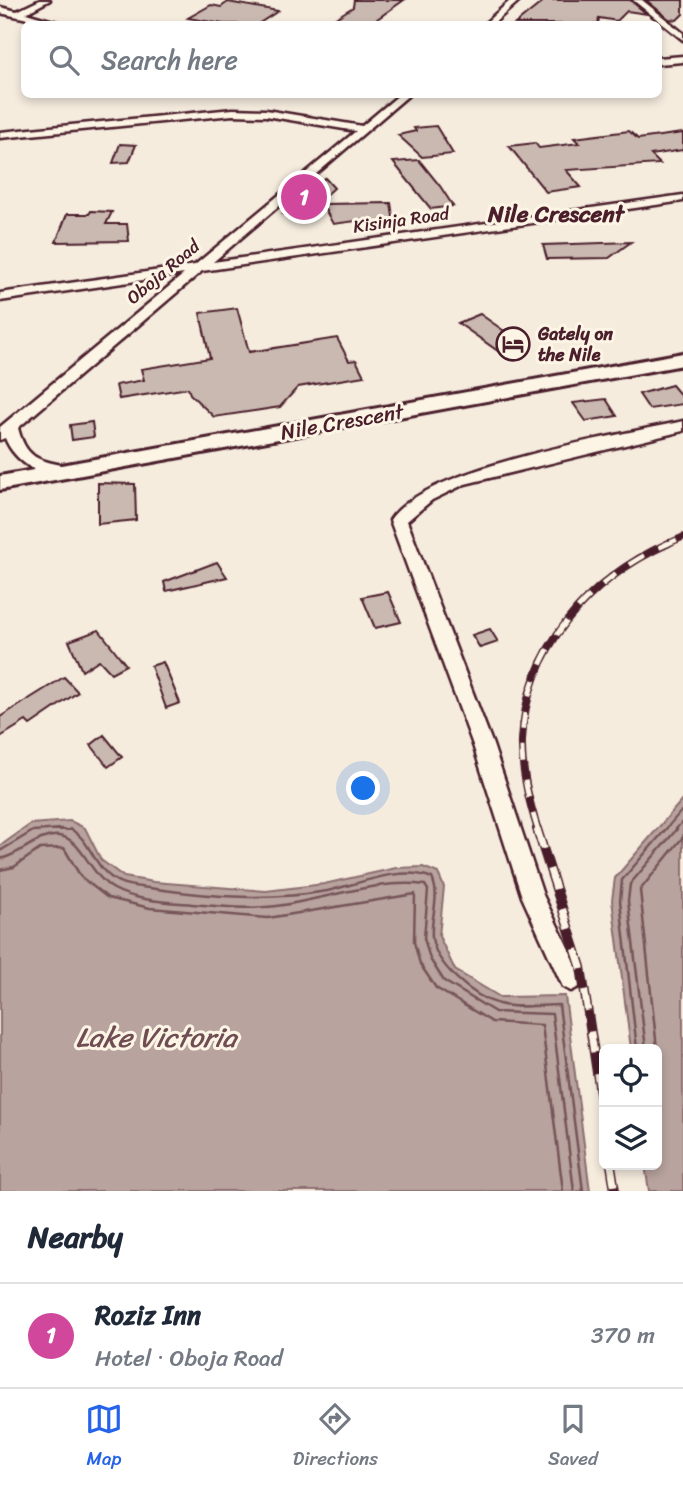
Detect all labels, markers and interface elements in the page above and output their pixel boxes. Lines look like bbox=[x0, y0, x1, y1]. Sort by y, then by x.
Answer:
search box bbox=[21, 21, 662, 98]
text: Search here bbox=[101, 37, 238, 83]
icon: search bbox=[45, 41, 83, 79]
pin: 1 bbox=[281, 171, 327, 223]
district label: Nile Crescent bbox=[487, 194, 626, 235]
street label: Kisinja Road bbox=[351, 197, 452, 243]
street label: Oboja Road bbox=[119, 230, 208, 313]
place label: Gately on the Nile bbox=[537, 318, 613, 371]
hotel icon: Gately on the Nile bbox=[494, 325, 532, 363]
street label: Nile Crescent bbox=[278, 392, 408, 451]
your location bbox=[346, 771, 380, 805]
water label: Lake Victoria bbox=[76, 1013, 239, 1062]
map controls bbox=[599, 1044, 662, 1170]
button: locate bbox=[599, 1044, 662, 1107]
button: layers bbox=[599, 1107, 662, 1170]
text: Nearby bbox=[28, 1210, 123, 1264]
text: Roziz Inn bbox=[95, 1292, 201, 1338]
text: 1 bbox=[46, 1315, 56, 1356]
text: 370 m bbox=[591, 1315, 655, 1356]
text: Hotel · Oboja Road bbox=[95, 1338, 283, 1379]
tab: Map bbox=[85, 1400, 123, 1475]
tab: Directions bbox=[293, 1400, 378, 1475]
tab: Saved bbox=[548, 1400, 598, 1475]

